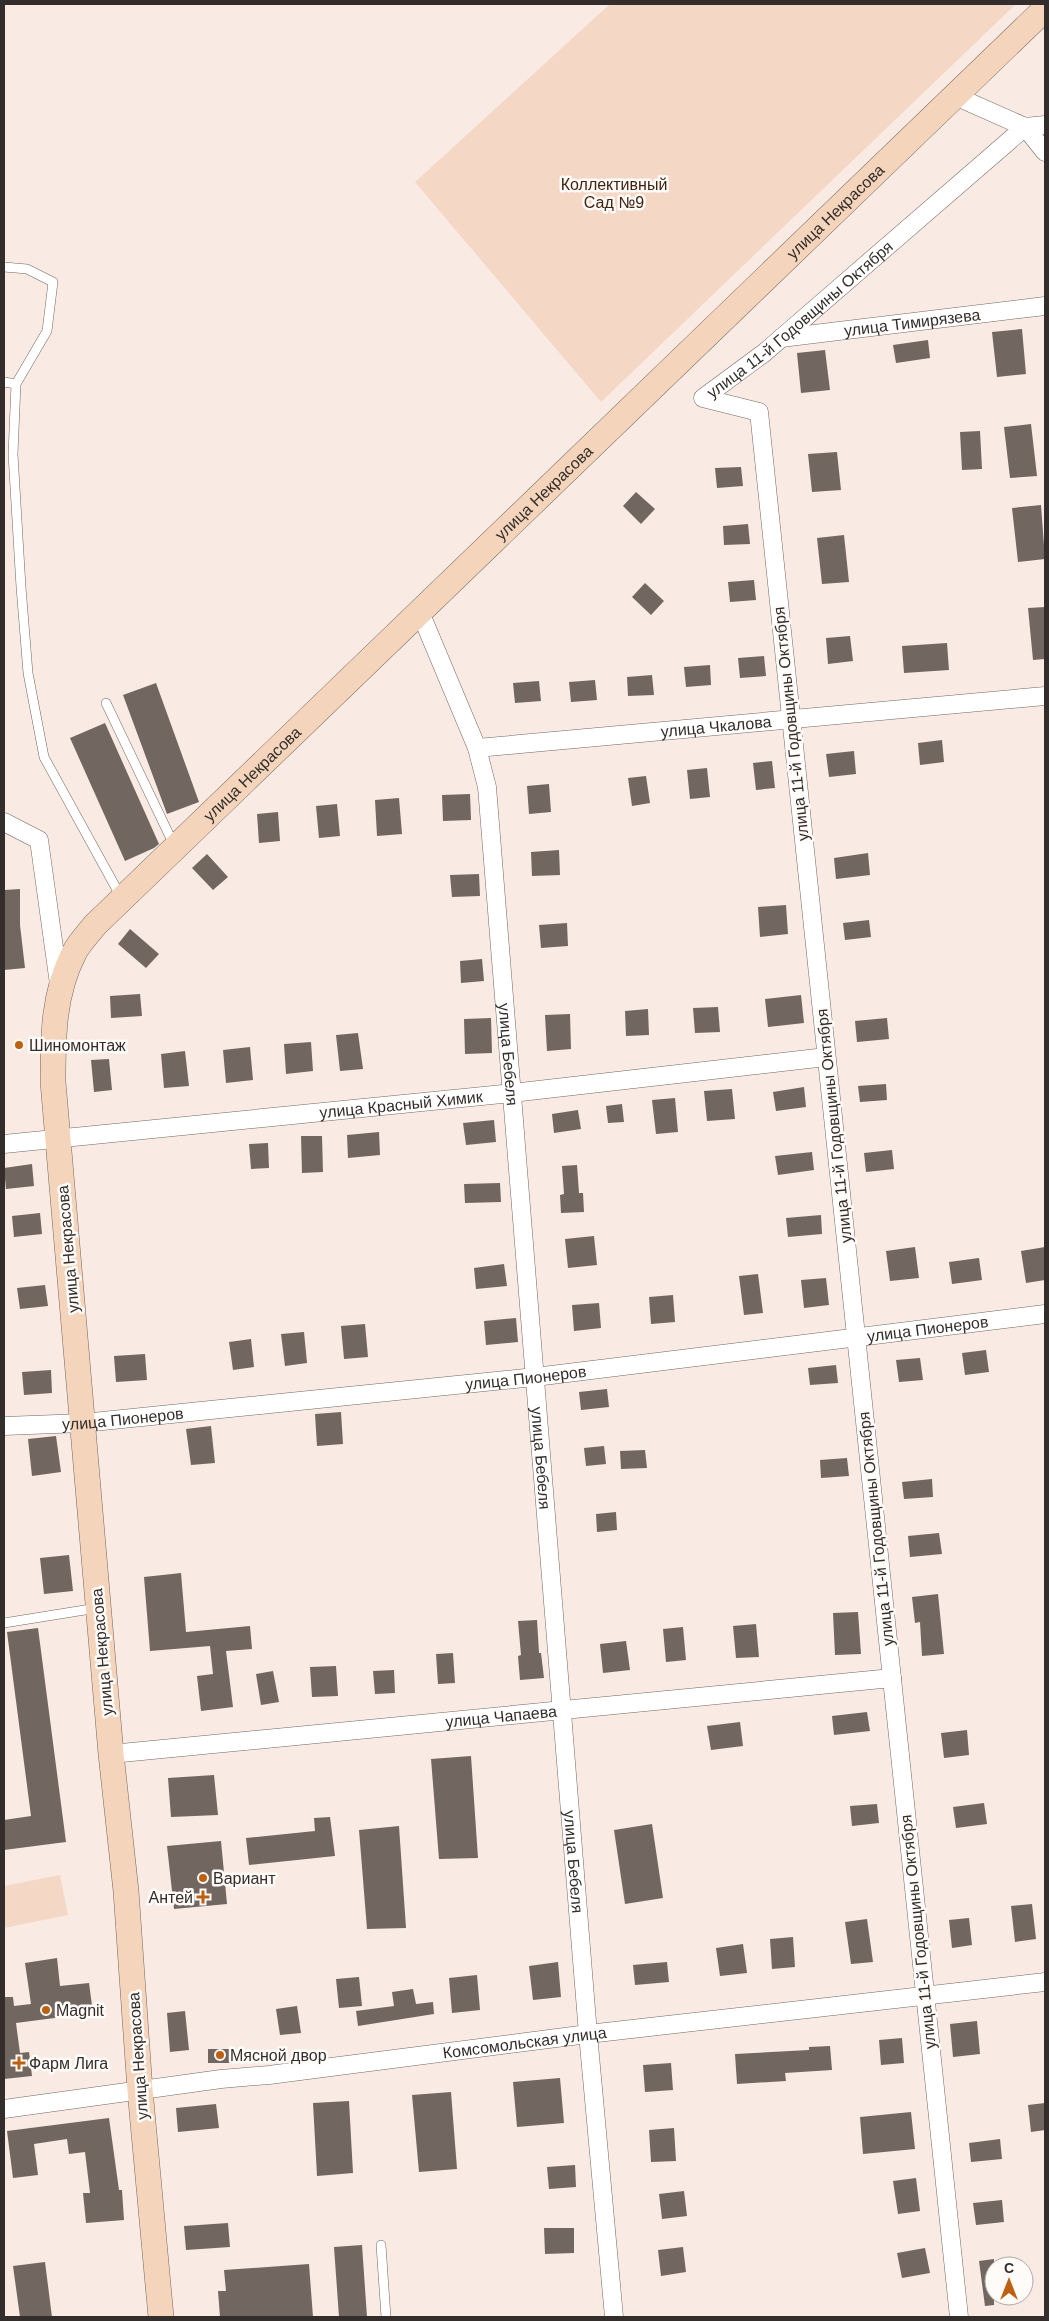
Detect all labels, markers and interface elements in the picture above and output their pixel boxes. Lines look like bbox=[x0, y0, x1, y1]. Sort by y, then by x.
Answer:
street label: улица Некрасова bbox=[783, 161, 887, 262]
park label: Коллективный Сад №9 bbox=[561, 176, 667, 211]
street label: улица 11-й Годовщины Октября bbox=[704, 237, 896, 401]
street label: улица Тимирязева bbox=[843, 305, 981, 339]
street label: улица Некрасова bbox=[492, 442, 596, 543]
street label: улица 11-й Годовщины Октября bbox=[770, 606, 812, 842]
street label: улица Чкалова bbox=[660, 713, 772, 740]
street label: улица Некрасова bbox=[200, 723, 304, 824]
street label: улица Бебеля bbox=[496, 1002, 521, 1106]
street label: улица 11-й Годовщины Октября bbox=[813, 1008, 855, 1244]
place label: Шиномонтаж bbox=[29, 1037, 126, 1054]
marker: Шиномонтаж bbox=[13, 1039, 25, 1051]
street label: улица Красный Химик bbox=[319, 1087, 484, 1121]
street label: улица Некрасова bbox=[54, 1184, 82, 1313]
street label: улица Пионеров bbox=[866, 1313, 989, 1344]
street label: улица Пионеров bbox=[464, 1362, 587, 1393]
street label: улица Пионеров bbox=[62, 1404, 184, 1432]
street label: улица Бебеля bbox=[529, 1406, 554, 1510]
street label: улица 11-й Годовщины Октября bbox=[855, 1411, 897, 1647]
street label: улица Некрасова bbox=[88, 1587, 116, 1716]
street label: улица Чапаева bbox=[445, 1702, 558, 1730]
street label: улица Бебеля bbox=[561, 1810, 587, 1914]
street label: улица 11-й Годовщины Октября bbox=[897, 1814, 939, 2050]
place label: Вариант bbox=[213, 1870, 276, 1887]
marker: Вариант bbox=[197, 1872, 209, 1884]
place label: Антей bbox=[149, 1889, 193, 1906]
marker: Антей bbox=[197, 1891, 209, 1903]
street label: улица Некрасова bbox=[125, 1991, 151, 2120]
place label: Magnit bbox=[56, 2002, 105, 2019]
marker: Magnit bbox=[40, 2004, 52, 2016]
street label: Комсомольская улица bbox=[442, 2023, 608, 2061]
place label: Мясной двор bbox=[230, 2047, 327, 2064]
marker: Мясной двор bbox=[214, 2049, 226, 2061]
place label: Фарм Лига bbox=[29, 2055, 108, 2072]
marker: Фарм Лига bbox=[13, 2057, 25, 2069]
north arrow bbox=[984, 2256, 1034, 2306]
text: С bbox=[1004, 2260, 1014, 2276]

